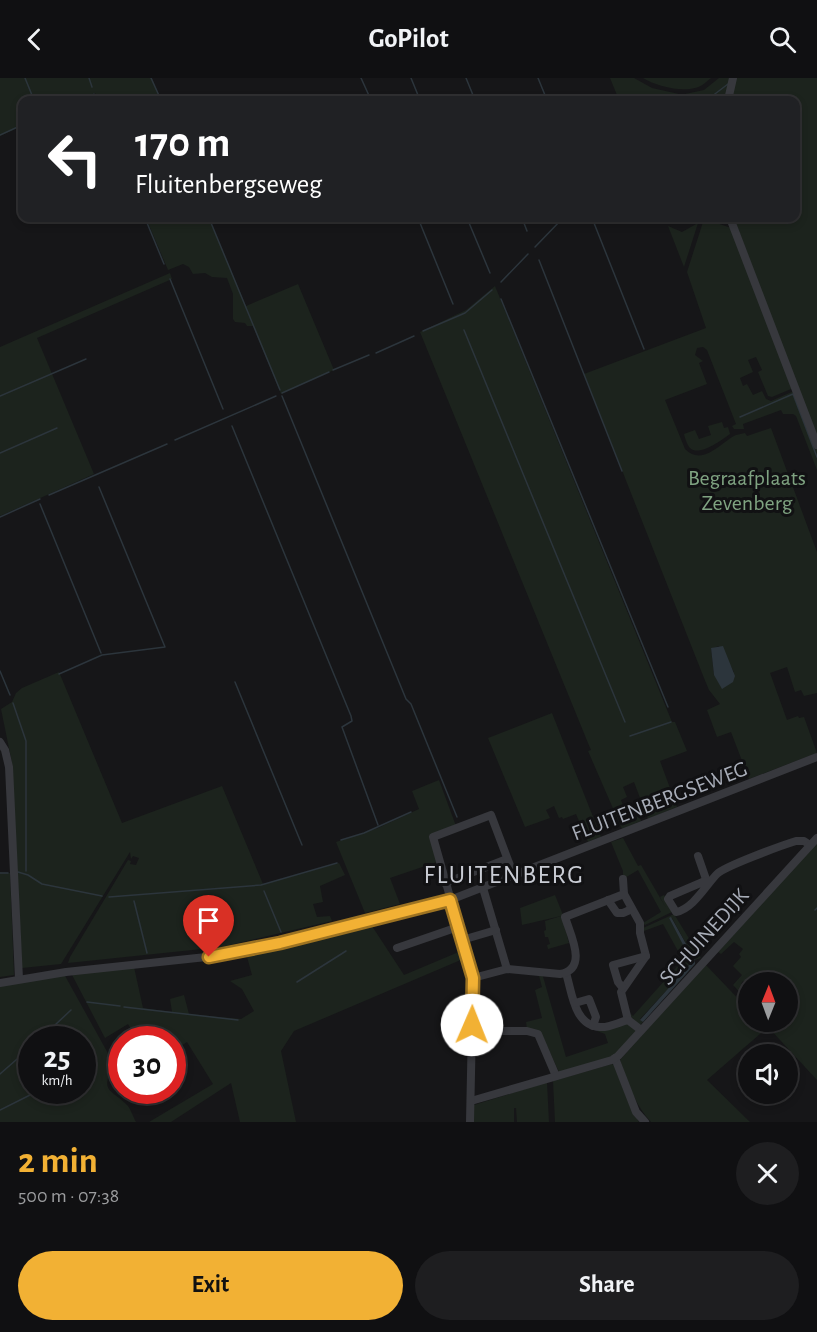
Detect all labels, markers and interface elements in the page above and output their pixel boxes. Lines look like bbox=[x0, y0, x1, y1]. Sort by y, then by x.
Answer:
icon: back bbox=[18, 23, 51, 56]
icon: search bbox=[766, 23, 799, 56]
text: GoPilot bbox=[368, 25, 449, 52]
icon: left bbox=[36, 120, 114, 198]
text: 170 m bbox=[135, 122, 230, 164]
text: Fluitenbergseweg bbox=[135, 171, 322, 198]
park label: Begraafplaats Zevenberg bbox=[688, 467, 806, 514]
street label: FLUITENBERGSEWEG bbox=[569, 757, 750, 845]
district label: FLUITENBERG bbox=[424, 862, 584, 888]
street label: SCHUINEDIJK bbox=[655, 884, 753, 989]
pin bbox=[183, 895, 234, 957]
icon: arrive bbox=[192, 904, 225, 937]
north arrow bbox=[738, 972, 798, 1032]
map controls bbox=[738, 972, 798, 1104]
position arrow bbox=[440, 993, 504, 1057]
speed limit sign: 30 bbox=[108, 1026, 186, 1104]
text: 25 bbox=[43, 1043, 71, 1073]
button: sound bbox=[738, 1044, 798, 1104]
text: km/h bbox=[42, 1073, 72, 1088]
button: close bbox=[736, 1142, 799, 1205]
text: 2 min bbox=[18, 1143, 98, 1179]
text: 500 m · 07:38 bbox=[18, 1186, 119, 1206]
button: Exit bbox=[18, 1251, 403, 1320]
button: Share bbox=[415, 1251, 799, 1320]

